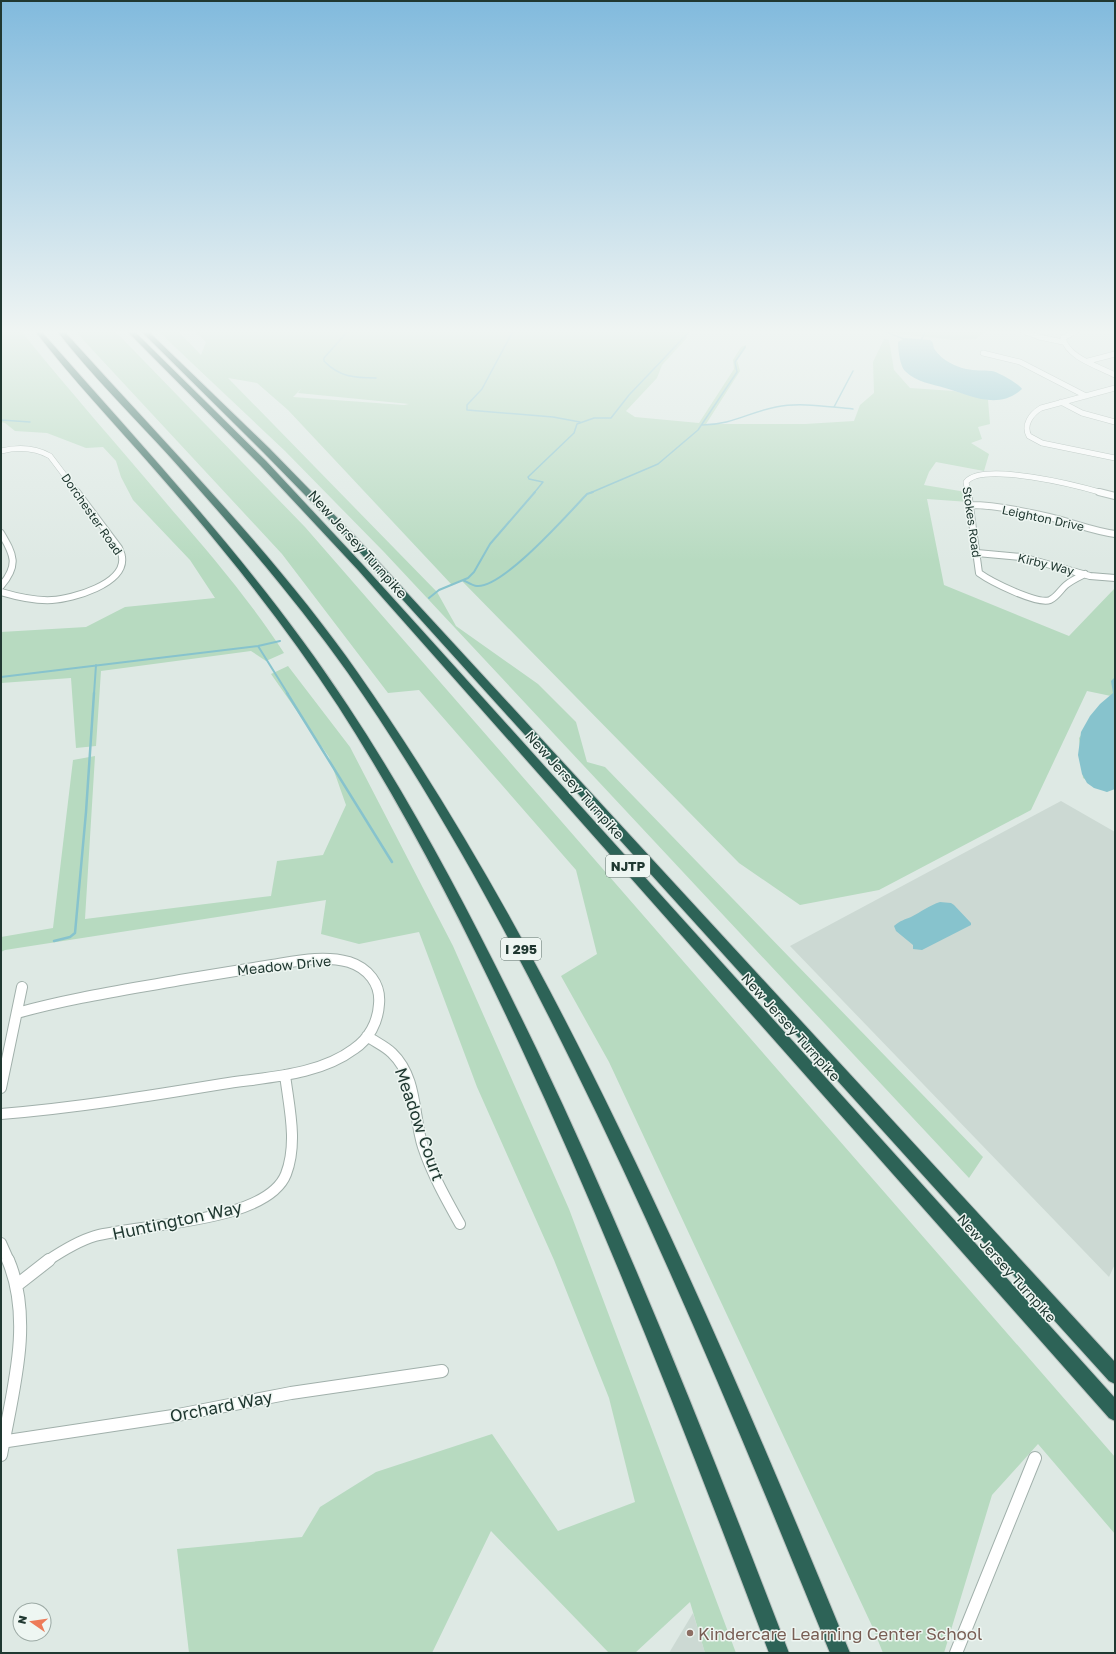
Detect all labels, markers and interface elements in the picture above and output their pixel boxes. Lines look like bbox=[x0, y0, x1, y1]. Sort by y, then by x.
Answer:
street label: Dorchester Road bbox=[58, 470, 126, 558]
street label: Stokes Road bbox=[960, 485, 984, 559]
street label: New Jersey Turnpike bbox=[305, 486, 411, 602]
street label: Leighton Drive bbox=[1001, 502, 1086, 534]
street label: Kirby Way bbox=[1016, 550, 1076, 578]
street label: New Jersey Turnpike bbox=[522, 727, 628, 843]
road number: NJTP bbox=[606, 855, 650, 877]
road number: I 295 bbox=[501, 938, 541, 960]
street label: Meadow Drive bbox=[236, 952, 332, 978]
street label: New Jersey Turnpike bbox=[738, 969, 844, 1085]
street label: Meadow Court bbox=[391, 1065, 449, 1184]
street label: Huntington Way bbox=[110, 1196, 244, 1244]
street label: New Jersey Turnpike bbox=[954, 1210, 1060, 1326]
street label: Orchard Way bbox=[168, 1386, 274, 1426]
north arrow bbox=[12, 1602, 52, 1642]
text: N bbox=[14, 1614, 29, 1625]
place label: Kindercare Learning Center School bbox=[698, 1623, 982, 1644]
marker: Kindercare Learning Center School bbox=[685, 1628, 695, 1638]

